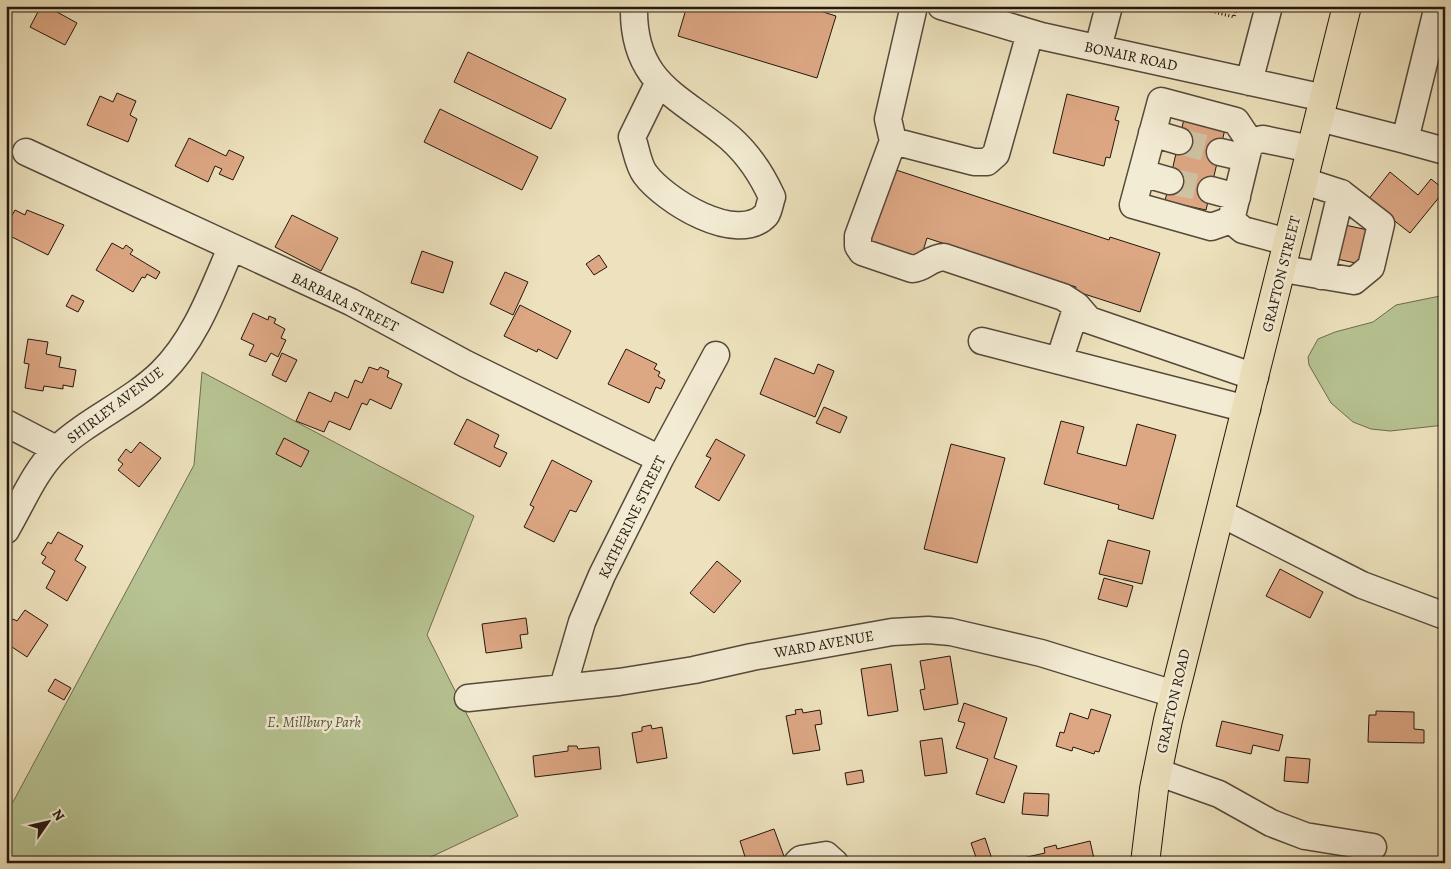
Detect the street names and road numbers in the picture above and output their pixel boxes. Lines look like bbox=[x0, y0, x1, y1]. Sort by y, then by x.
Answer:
street label: BONAIR ROAD bbox=[1083, 36, 1179, 76]
street label: GRAFTON STREET bbox=[1257, 213, 1305, 334]
street label: BARBARA STREET bbox=[288, 267, 403, 337]
street label: SHIRLEY AVENUE bbox=[62, 362, 168, 448]
street label: KATHERINE STREET bbox=[594, 452, 671, 582]
street label: WARD AVENUE bbox=[772, 625, 875, 663]
street label: GRAFTON ROAD bbox=[1151, 647, 1195, 755]

